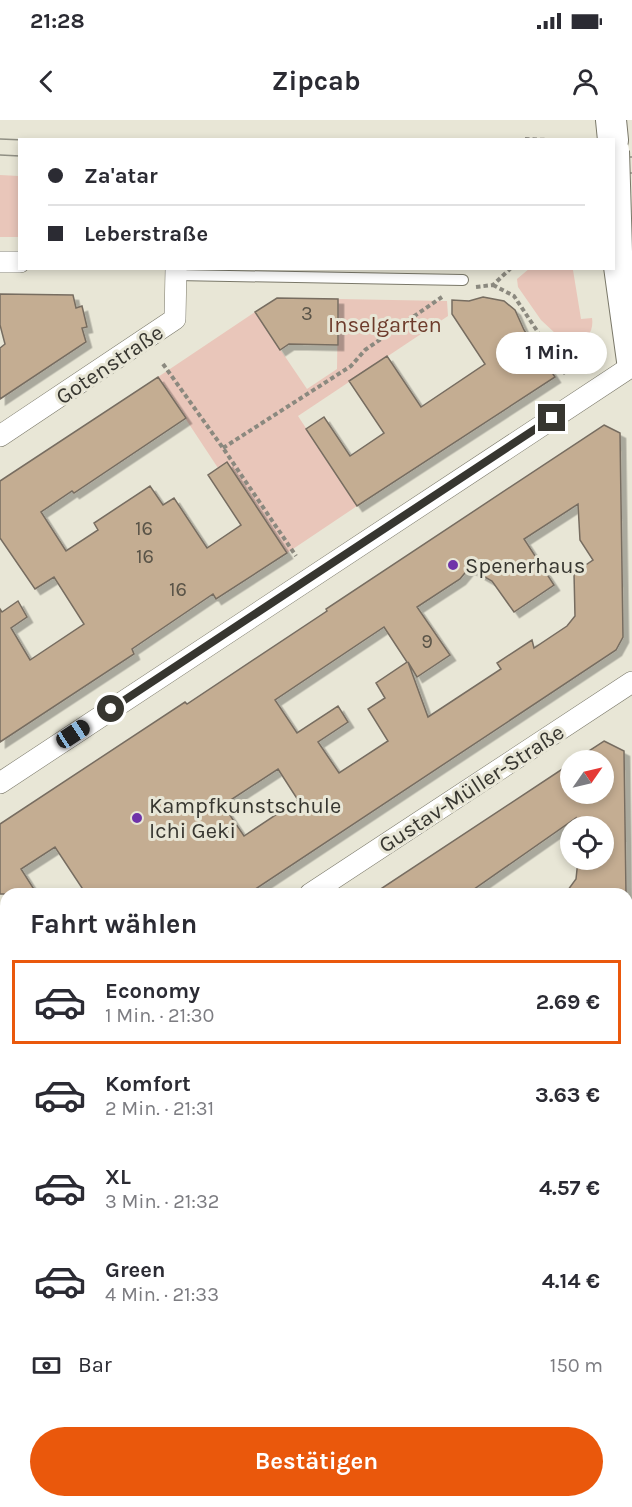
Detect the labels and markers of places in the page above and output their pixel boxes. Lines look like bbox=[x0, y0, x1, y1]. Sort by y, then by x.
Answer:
place label: Spenerhaus bbox=[465, 553, 585, 579]
marker: Spenerhaus bbox=[446, 558, 460, 572]
place label: Kampfkunstschule Ichi Geki bbox=[149, 793, 341, 844]
marker: Kampfkunstschule Ichi Geki bbox=[130, 811, 144, 825]

